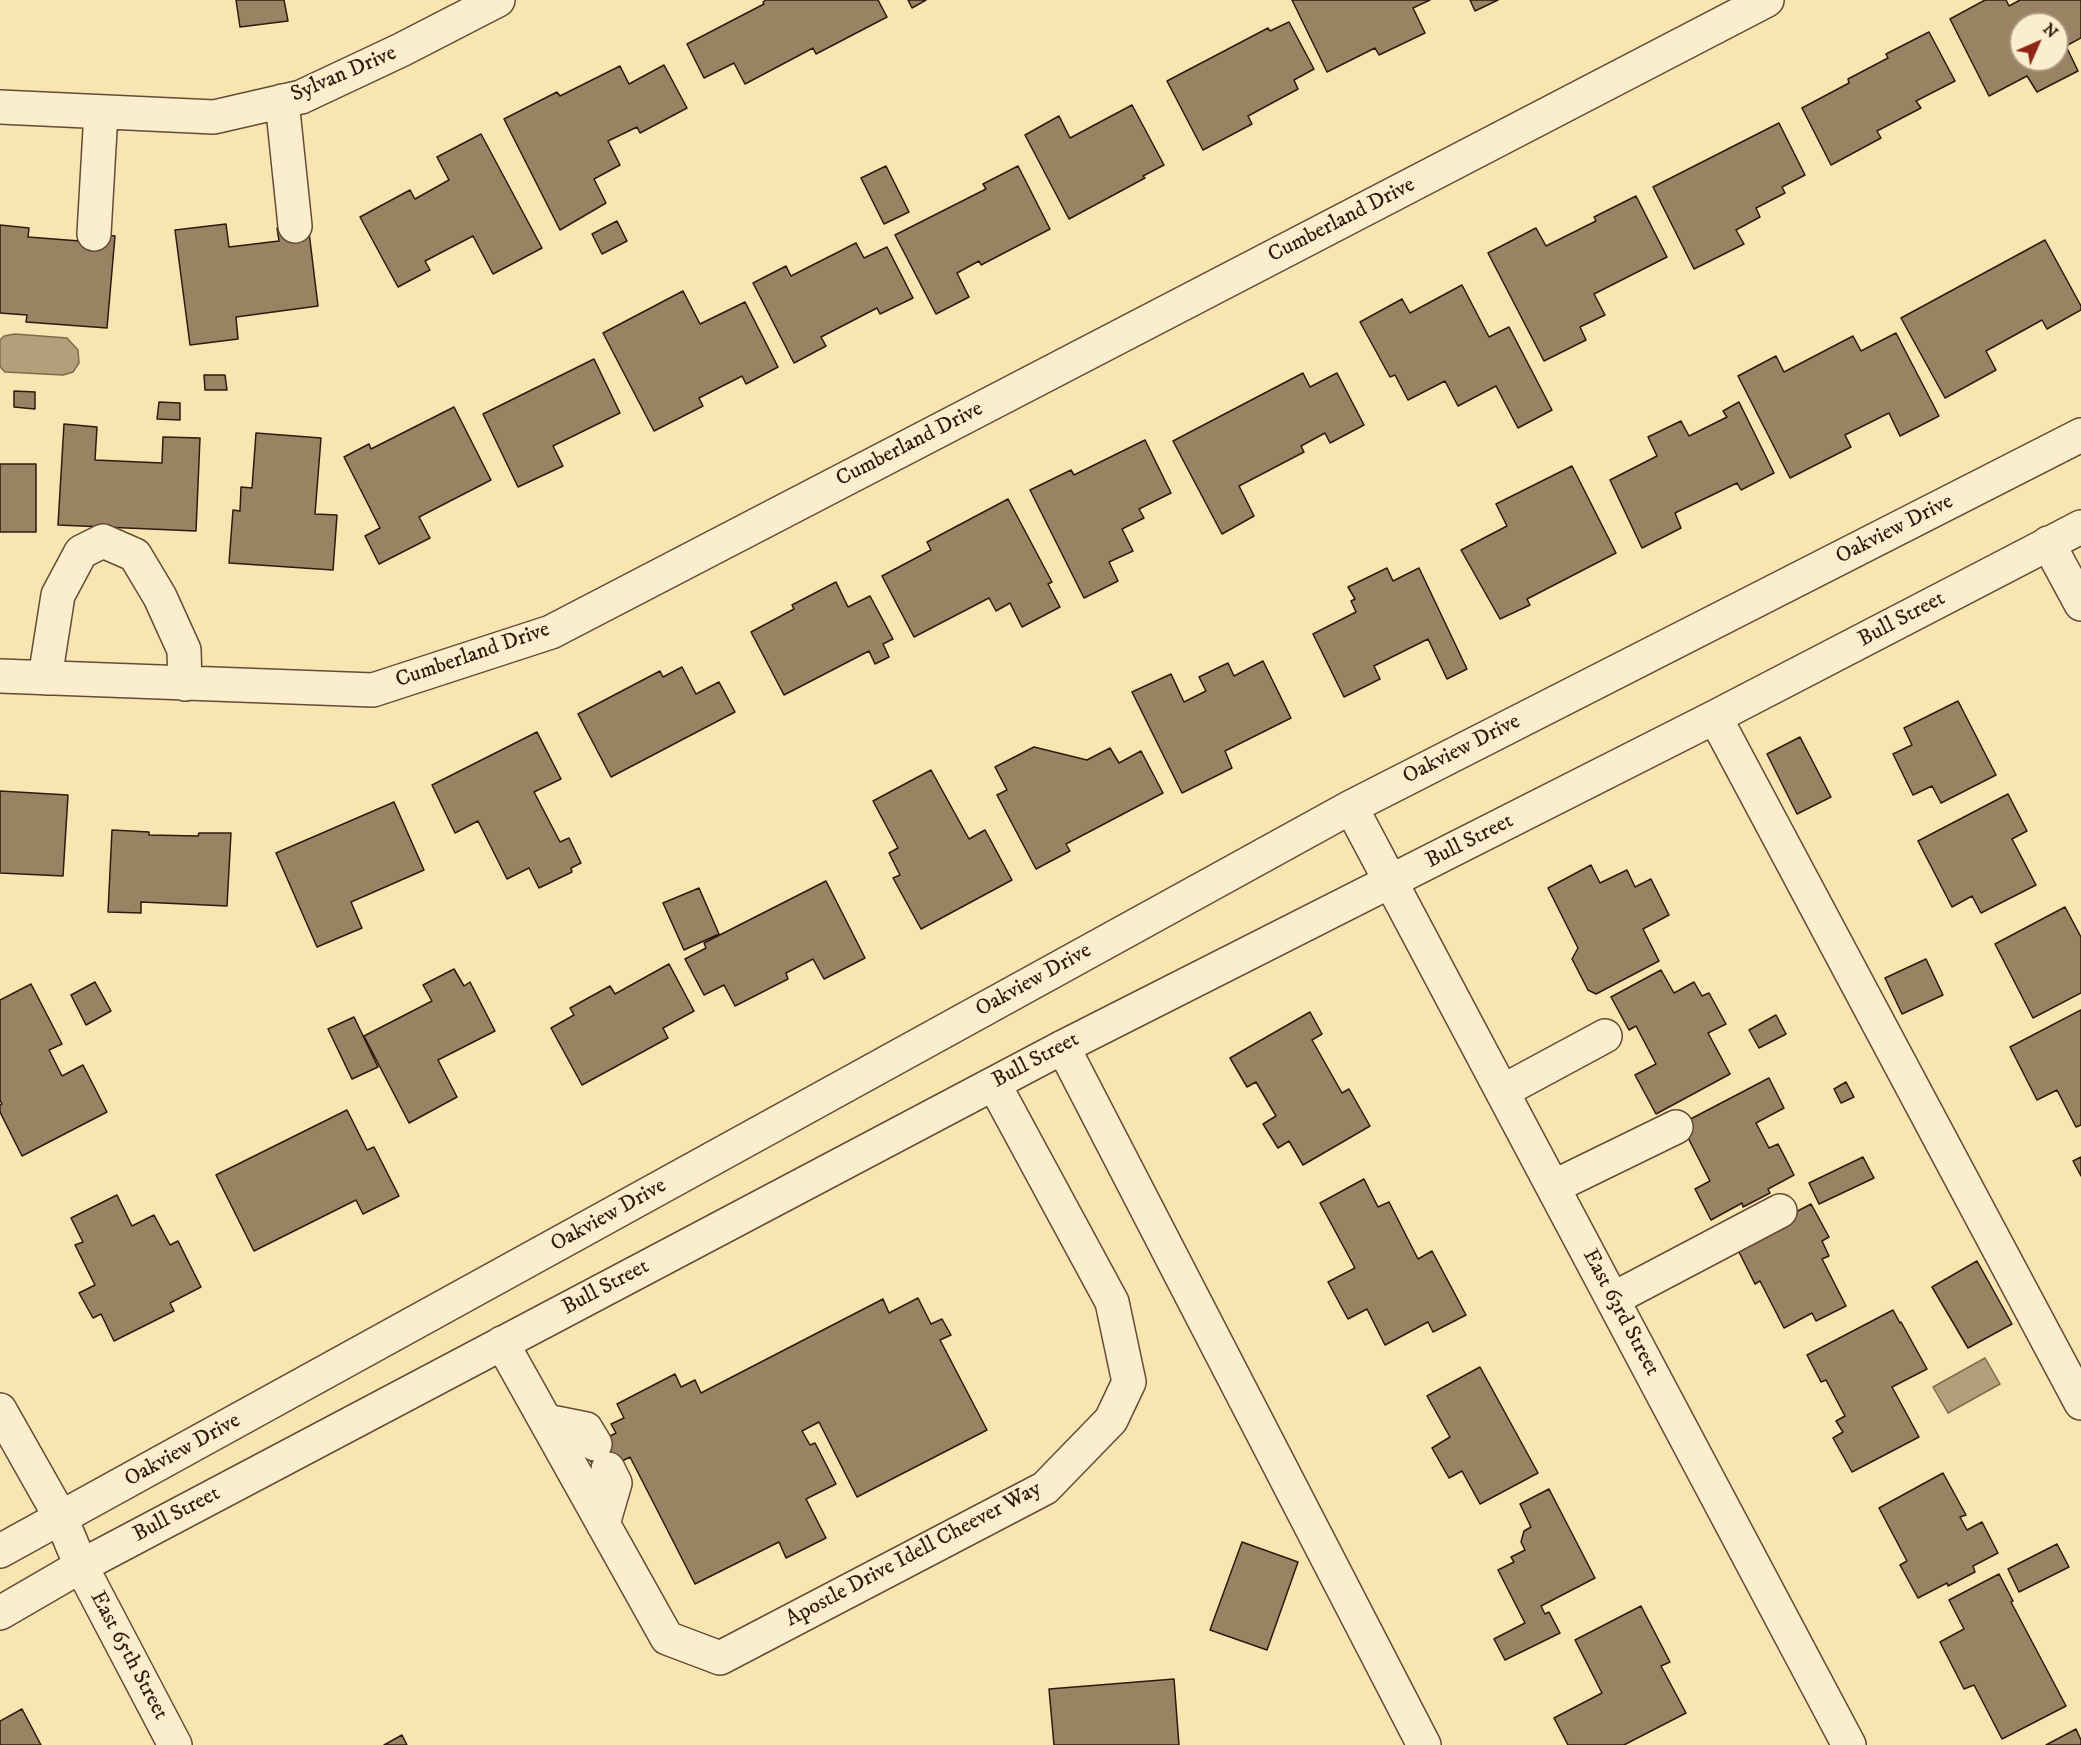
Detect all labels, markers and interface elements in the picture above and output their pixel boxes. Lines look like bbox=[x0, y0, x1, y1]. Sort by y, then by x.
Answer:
north arrow bbox=[2009, 12, 2069, 72]
text: N bbox=[2039, 19, 2062, 42]
street label: Sylvan Drive bbox=[287, 41, 401, 109]
street label: Cumberland Drive bbox=[1264, 173, 1420, 269]
street label: Cumberland Drive bbox=[832, 397, 988, 493]
street label: Oakview Drive bbox=[1832, 489, 1958, 571]
street label: Bull Street bbox=[1854, 586, 1950, 654]
street label: Cumberland Drive bbox=[392, 617, 554, 695]
street label: Oakview Drive bbox=[1399, 709, 1525, 791]
street label: Bull Street bbox=[1422, 809, 1518, 875]
street label: Oakview Drive bbox=[972, 938, 1096, 1024]
street label: Bull Street bbox=[988, 1027, 1084, 1095]
street label: Oakview Drive bbox=[547, 1173, 671, 1259]
street label: East 63rd Street bbox=[1576, 1245, 1664, 1381]
street label: Bull Street bbox=[558, 1254, 654, 1322]
street label: Oakview Drive bbox=[121, 1408, 245, 1494]
street label: Apostle Drive Idell Cheever Way bbox=[782, 1476, 1046, 1634]
street label: Bull Street bbox=[129, 1481, 225, 1549]
street label: East 65th Street bbox=[83, 1587, 173, 1725]

